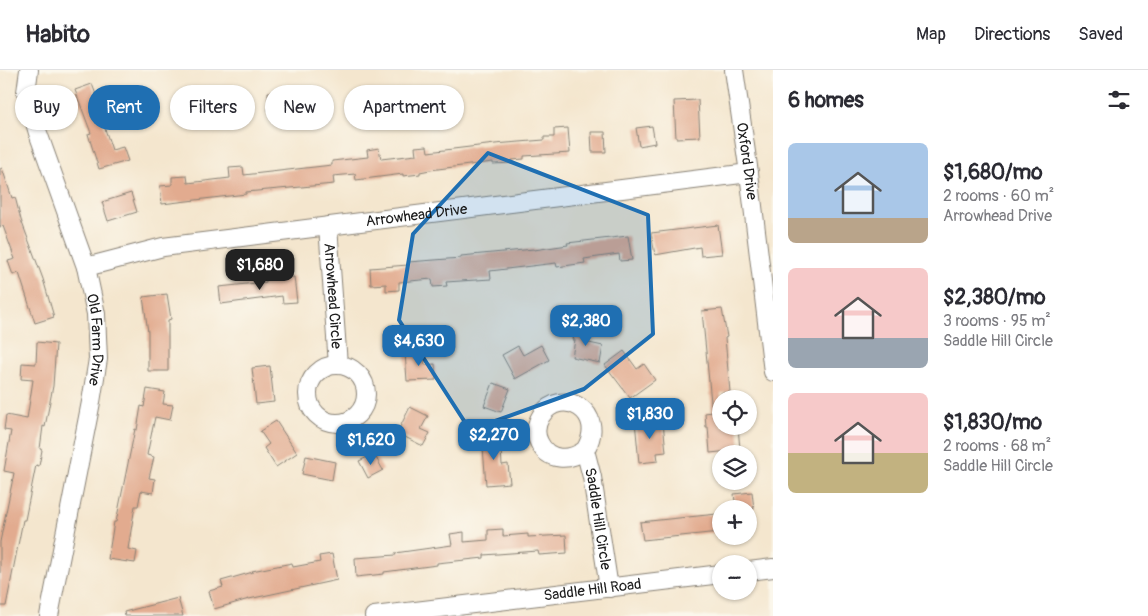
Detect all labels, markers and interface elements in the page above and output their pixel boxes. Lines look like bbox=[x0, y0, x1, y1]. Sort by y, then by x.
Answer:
text: Habito bbox=[25, 20, 90, 49]
text: Map bbox=[916, 23, 946, 46]
text: Directions bbox=[974, 23, 1050, 46]
text: Saved bbox=[1078, 23, 1123, 46]
chip: Buy bbox=[15, 85, 78, 130]
chip: Rent bbox=[88, 85, 160, 130]
chip: Filters bbox=[170, 85, 255, 130]
chip: New bbox=[265, 85, 334, 130]
chip: Apartment bbox=[344, 85, 464, 130]
icon: filters bbox=[1105, 86, 1133, 114]
text: 6 homes bbox=[788, 87, 864, 114]
street label: Oxford Drive bbox=[732, 121, 761, 202]
text: $1,680/mo bbox=[943, 159, 1043, 186]
icon: home bbox=[828, 163, 888, 223]
text: 2 rooms · 60 m² bbox=[943, 186, 1054, 206]
street label: Arrowhead Drive bbox=[365, 200, 469, 231]
text: Arrowhead Drive bbox=[943, 206, 1052, 226]
street label: Arrowhead Circle bbox=[319, 242, 346, 350]
pin: $1,680 bbox=[219, 248, 301, 291]
text: $1,680 bbox=[236, 255, 284, 275]
text: $2,380/mo bbox=[943, 284, 1046, 311]
icon: home bbox=[828, 288, 888, 348]
street label: Old Farm Drive bbox=[82, 292, 107, 388]
pin: $2,380 bbox=[545, 304, 627, 347]
text: $2,380 bbox=[561, 311, 611, 331]
text: 3 rooms · 95 m² bbox=[943, 311, 1051, 331]
pin: $4,630 bbox=[378, 324, 460, 367]
text: $4,630 bbox=[393, 331, 445, 351]
text: Saddle Hill Circle bbox=[943, 331, 1053, 351]
map controls bbox=[712, 390, 757, 600]
button: locate bbox=[712, 390, 757, 435]
pin: $1,830 bbox=[609, 398, 691, 440]
text: $1,830 bbox=[627, 404, 673, 424]
text: $1,830/mo bbox=[943, 409, 1042, 436]
icon: home bbox=[828, 413, 888, 473]
pin: $2,270 bbox=[453, 418, 535, 461]
pin: $1,620 bbox=[330, 424, 412, 466]
text: $2,270 bbox=[469, 425, 519, 445]
text: $1,620 bbox=[347, 430, 395, 450]
text: 2 rooms · 68 m² bbox=[943, 436, 1051, 456]
button: layers bbox=[712, 445, 757, 490]
text: Saddle Hill Circle bbox=[943, 456, 1053, 476]
street label: Saddle Hill Circle bbox=[580, 466, 615, 572]
button: + bbox=[712, 500, 757, 545]
button: − bbox=[712, 555, 757, 600]
street label: Saddle Hill Road bbox=[542, 575, 642, 605]

